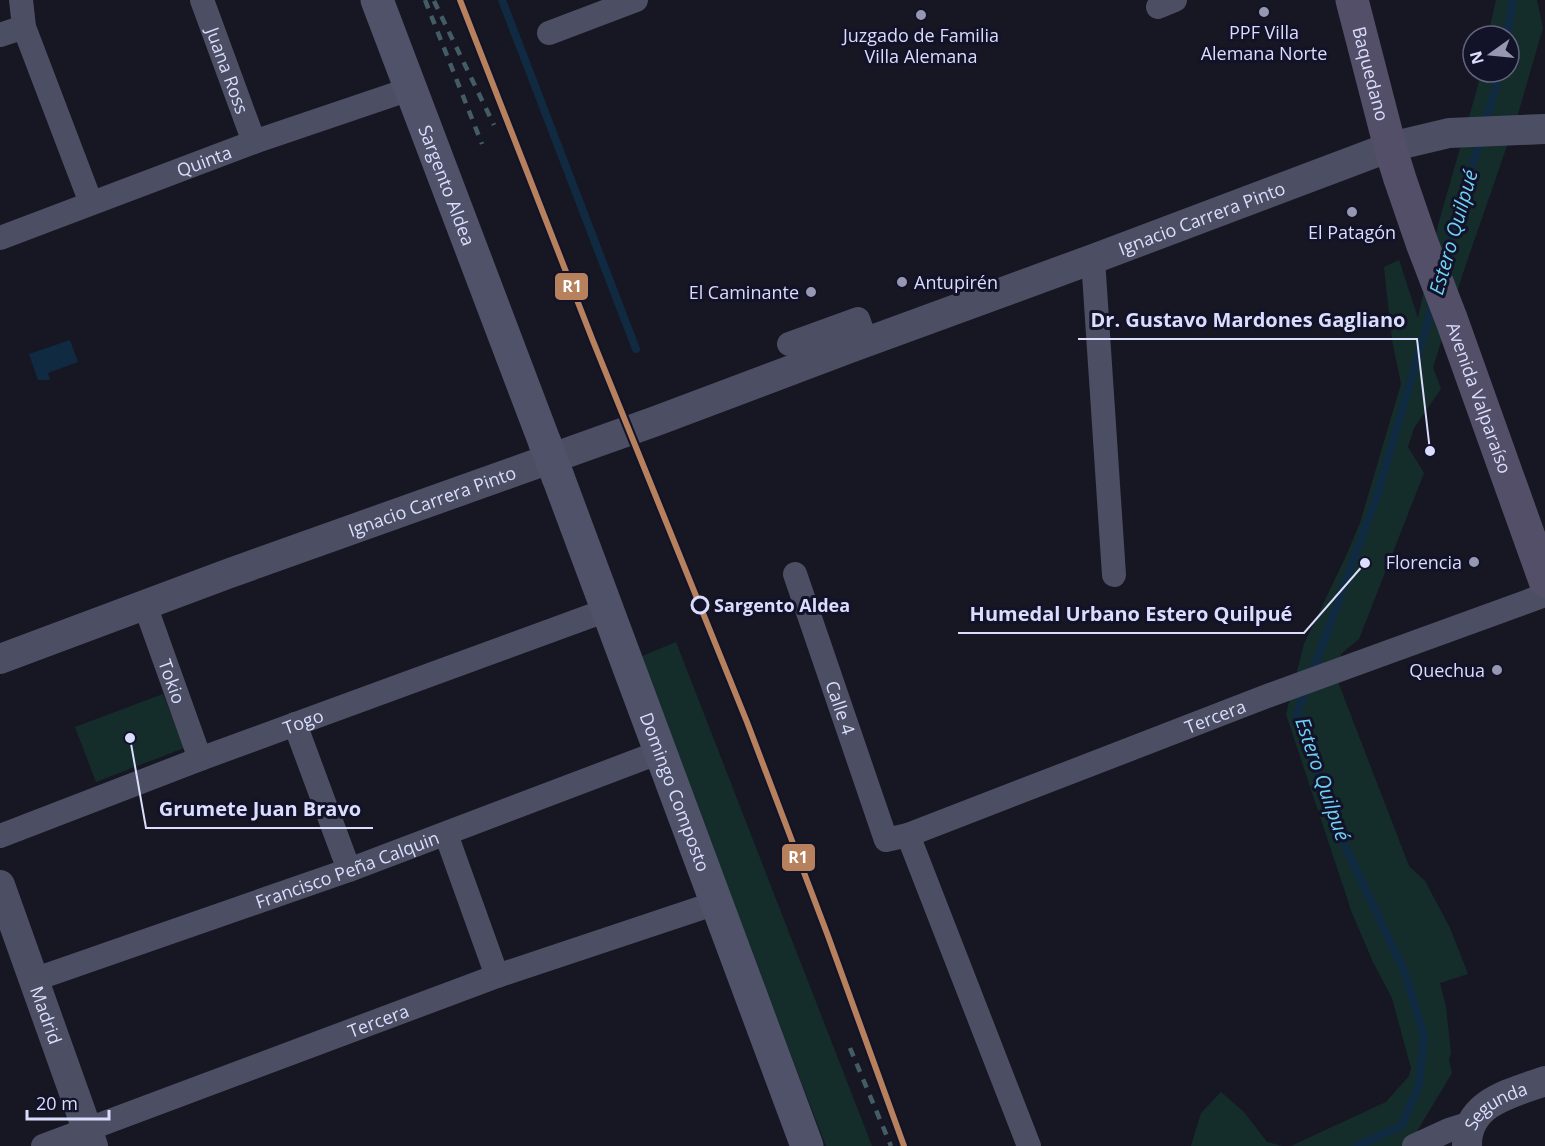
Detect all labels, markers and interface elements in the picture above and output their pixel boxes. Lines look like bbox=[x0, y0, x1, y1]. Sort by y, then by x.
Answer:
marker: PPF Villa Alemana Norte bbox=[1257, 5, 1271, 19]
marker: Juzgado de Familia Villa Alemana bbox=[914, 8, 928, 22]
place label: PPF Villa Alemana Norte bbox=[1201, 20, 1327, 65]
street label: Juana Ross bbox=[200, 22, 255, 117]
place label: Juzgado de Familia Villa Alemana bbox=[841, 23, 999, 68]
street label: Baquedano bbox=[1347, 24, 1395, 123]
north arrow bbox=[1461, 24, 1521, 84]
text: N bbox=[1464, 49, 1489, 67]
street label: Sargento Aldea bbox=[413, 121, 481, 249]
street label: Quinta bbox=[173, 140, 235, 182]
water label: Estero Quilpué bbox=[1422, 166, 1484, 298]
street label: Ignacio Carrera Pinto bbox=[1115, 176, 1288, 260]
marker: El Patagón bbox=[1345, 205, 1359, 219]
place label: El Patagón bbox=[1308, 220, 1396, 244]
place label: Antupirén bbox=[914, 270, 998, 294]
line badge: R1 bbox=[554, 272, 589, 301]
text: R1 bbox=[562, 275, 582, 297]
marker: Antupirén bbox=[895, 275, 909, 289]
place label: El Caminante bbox=[689, 280, 799, 304]
marker: El Caminante bbox=[804, 285, 818, 299]
callout: Dr. Gustavo Mardones Gagliano bbox=[1078, 301, 1417, 339]
text: Dr. Gustavo Mardones Gagliano bbox=[1091, 306, 1405, 333]
street label: Avenida Valparaíso bbox=[1441, 319, 1518, 477]
street label: Ignacio Carrera Pinto bbox=[345, 460, 519, 542]
place label: Florencia bbox=[1386, 550, 1462, 574]
marker: Florencia bbox=[1467, 555, 1481, 569]
place label: Sargento Aldea bbox=[714, 593, 850, 617]
callout: Humedal Urbano Estero Quilpué bbox=[958, 595, 1304, 633]
marker: Sargento Aldea bbox=[691, 596, 709, 614]
text: Humedal Urbano Estero Quilpué bbox=[970, 600, 1292, 627]
street label: Tokio bbox=[153, 656, 191, 707]
place label: Quechua bbox=[1409, 658, 1485, 682]
marker: Quechua bbox=[1490, 663, 1504, 677]
street label: Calle 4 bbox=[820, 677, 861, 738]
street label: Tercera bbox=[1181, 694, 1249, 739]
street label: Togo bbox=[279, 703, 327, 740]
street label: Domingo Composto bbox=[635, 709, 716, 875]
water label: Estero Quilpué bbox=[1289, 714, 1357, 844]
callout: Grumete Juan Bravo bbox=[146, 790, 373, 828]
text: Grumete Juan Bravo bbox=[159, 795, 361, 822]
street label: Francisco Peña Calquin bbox=[252, 825, 442, 914]
line badge: R1 bbox=[781, 843, 816, 872]
text: R1 bbox=[788, 846, 808, 868]
street label: Madrid bbox=[25, 983, 68, 1047]
street label: Tercera bbox=[344, 998, 412, 1043]
street label: Segunda bbox=[1458, 1076, 1530, 1134]
scale bar bbox=[27, 1083, 110, 1121]
text: 20 m bbox=[36, 1091, 78, 1115]

